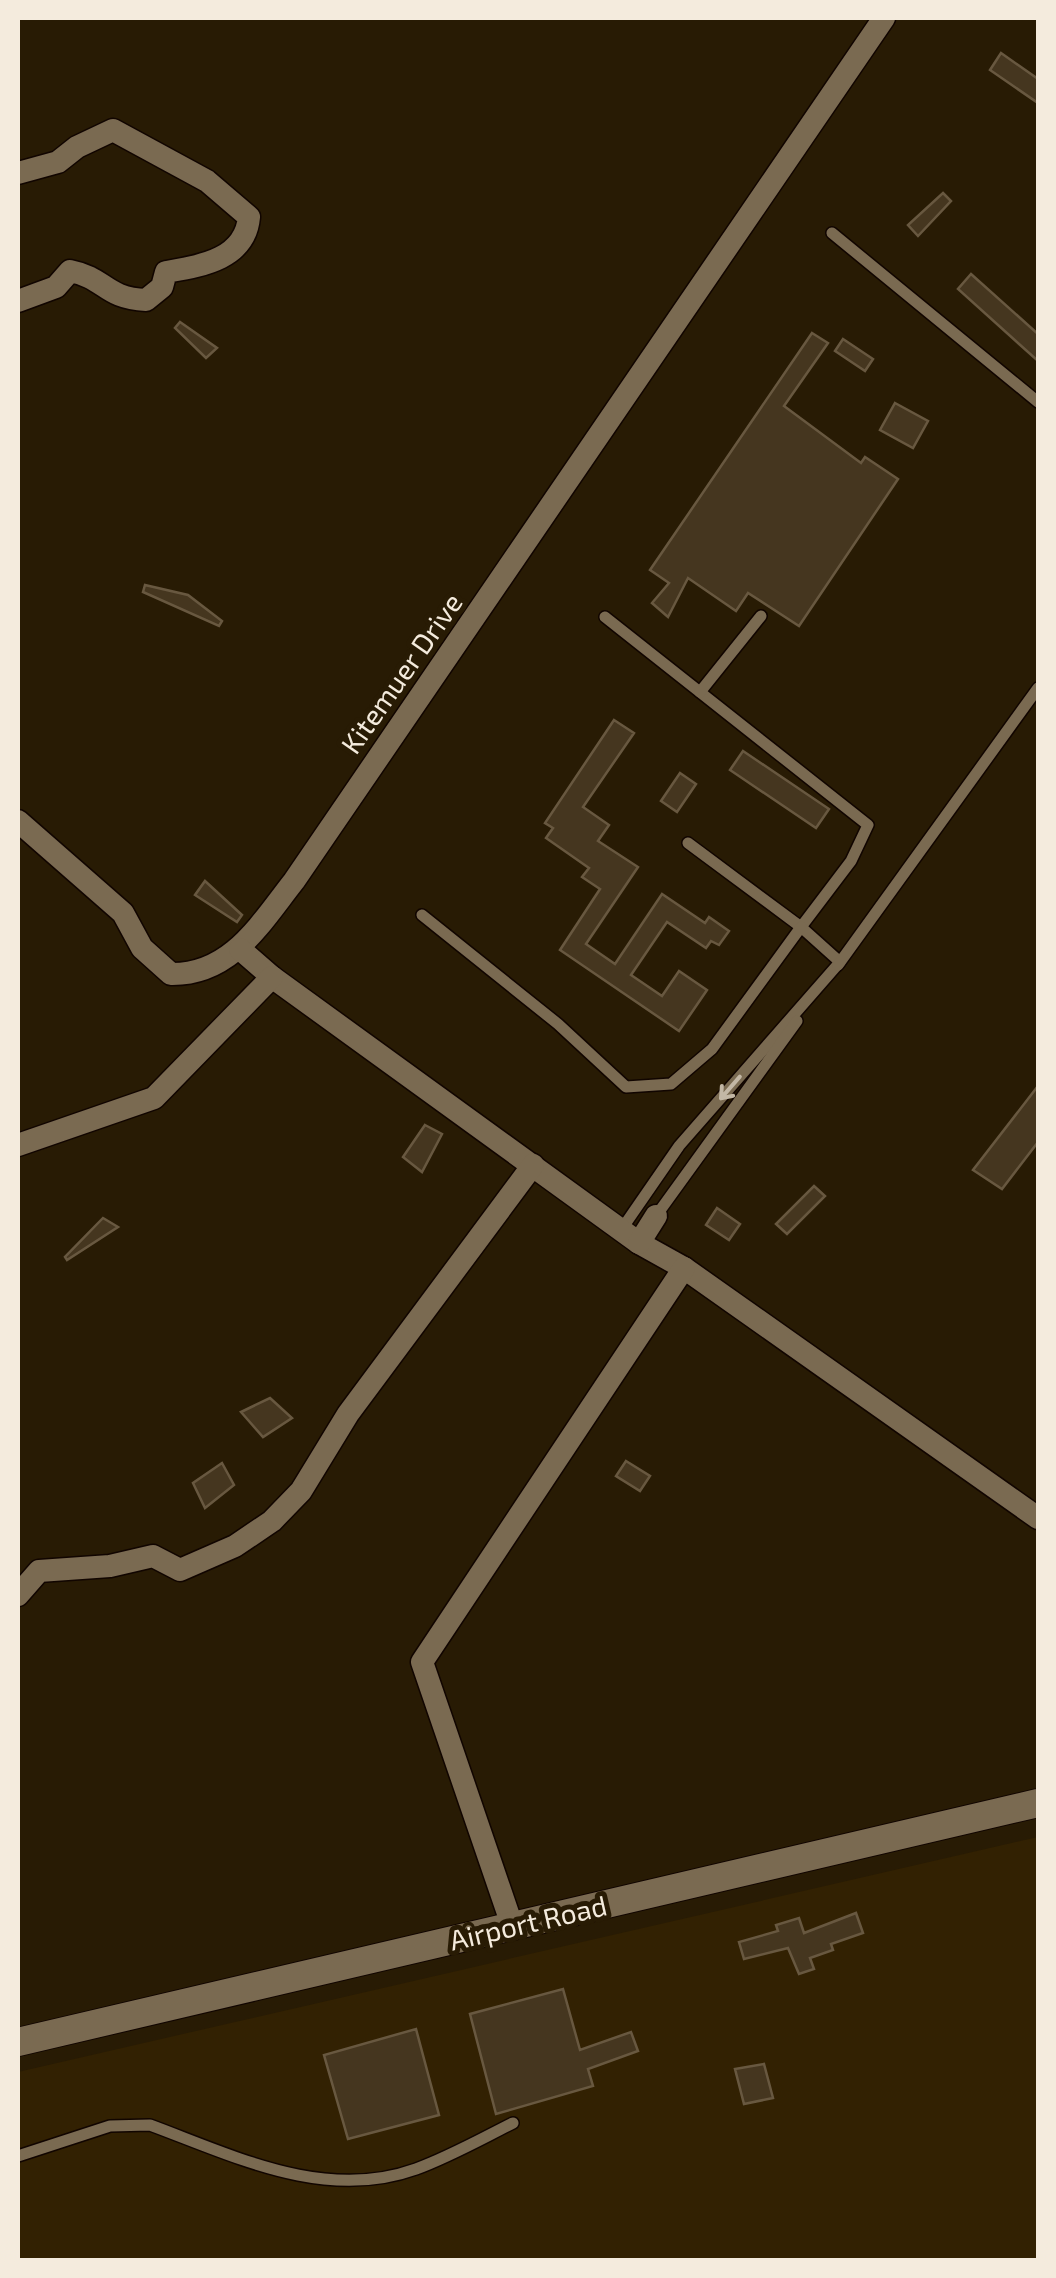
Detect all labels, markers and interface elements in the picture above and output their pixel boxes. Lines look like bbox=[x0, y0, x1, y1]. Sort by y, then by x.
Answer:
street label: Kitemuer Drive bbox=[333, 586, 469, 760]
one-way arrow bbox=[718, 1075, 741, 1100]
street label: Airport Road bbox=[446, 1887, 610, 1957]

